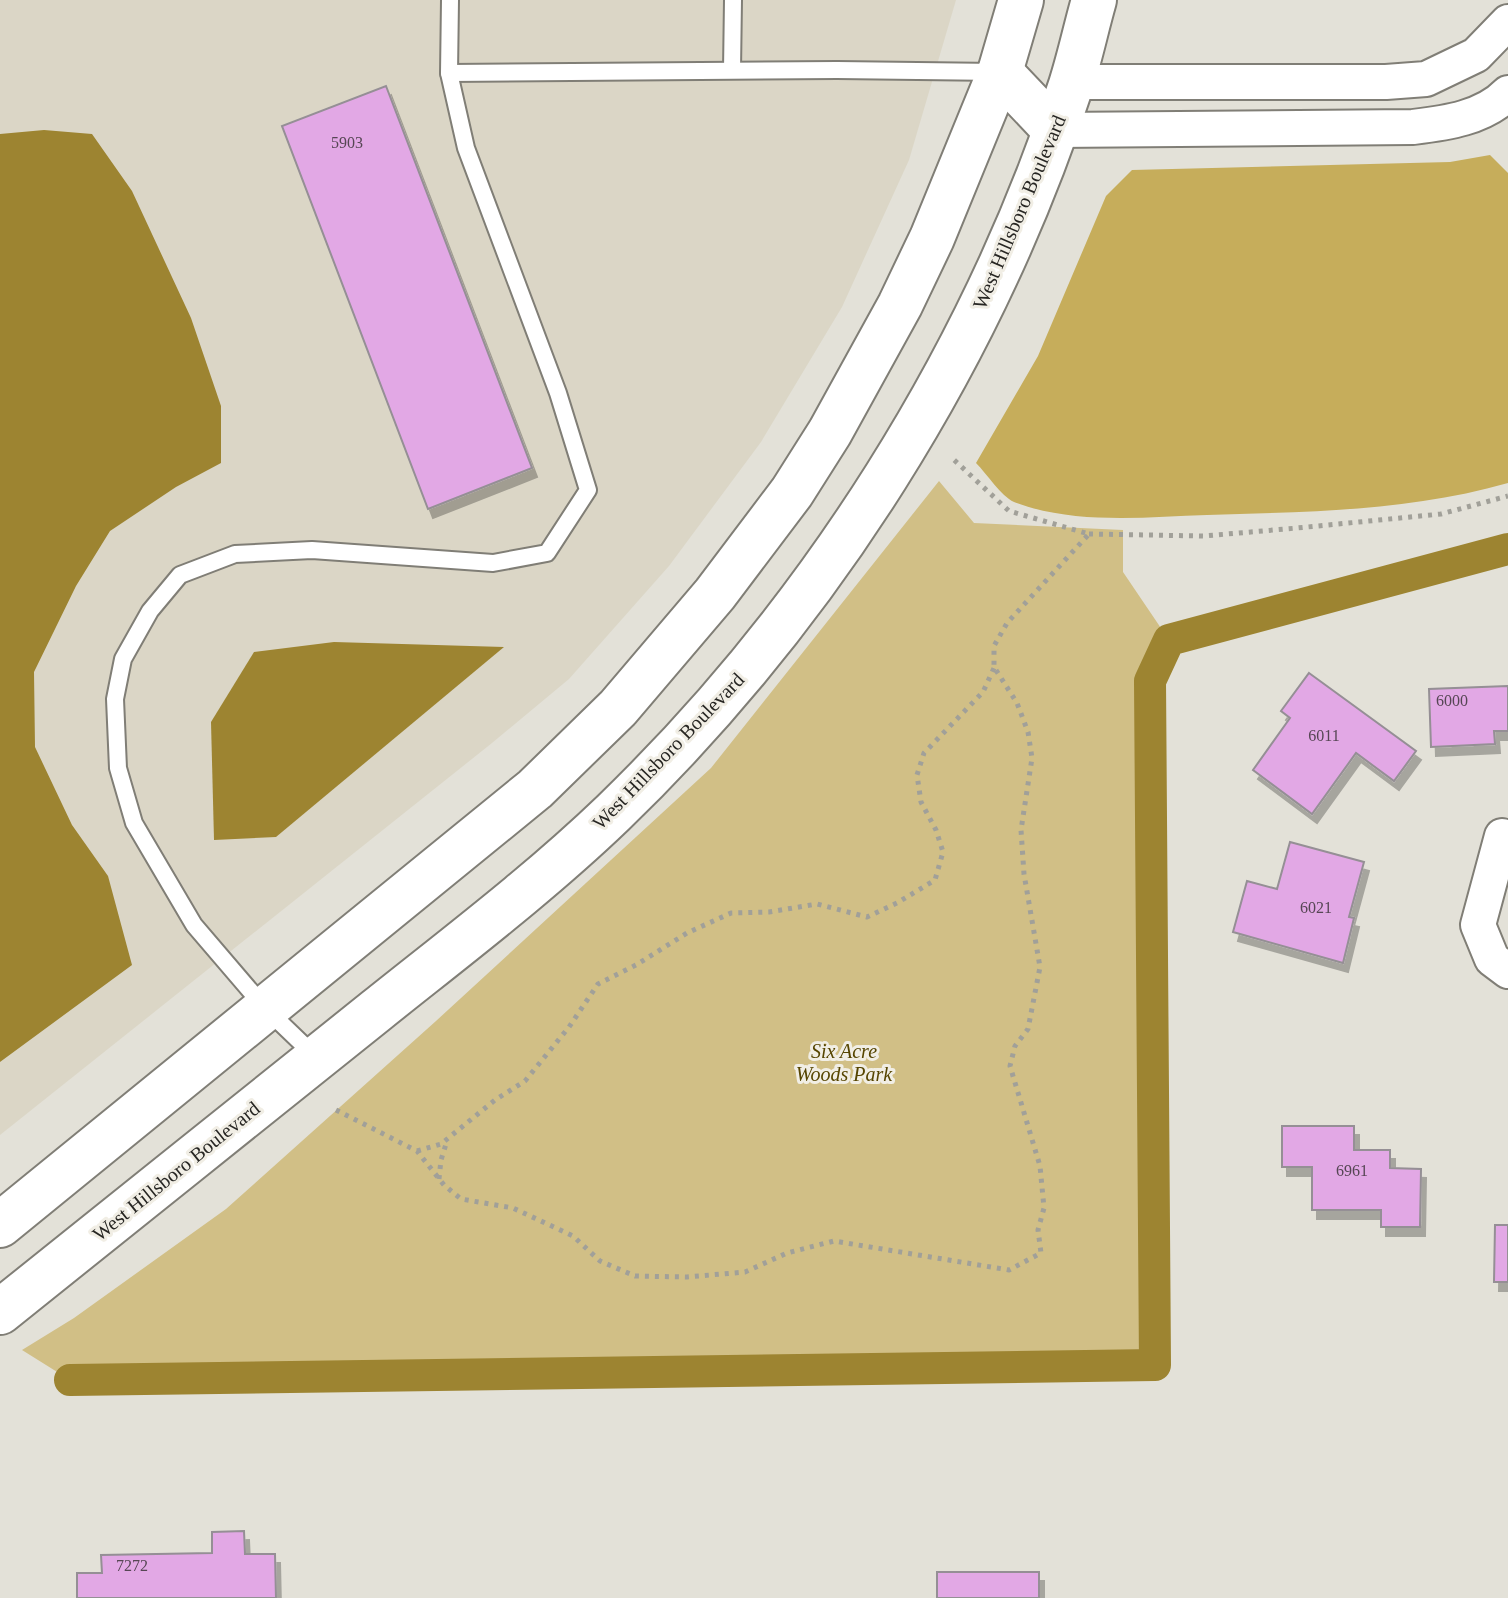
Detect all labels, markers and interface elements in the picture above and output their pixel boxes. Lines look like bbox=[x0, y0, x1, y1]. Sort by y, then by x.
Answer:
street label: West Hillsboro Boulevard bbox=[968, 112, 1070, 312]
house number: 5903 bbox=[331, 134, 363, 151]
street label: West Hillsboro Boulevard bbox=[588, 668, 748, 834]
house number: 6000 bbox=[1436, 692, 1468, 709]
house number: 6011 bbox=[1308, 727, 1340, 744]
house number: 6021 bbox=[1300, 899, 1332, 916]
park label: Six Acre Woods Park bbox=[796, 1040, 893, 1085]
street label: West Hillsboro Boulevard bbox=[88, 1097, 264, 1245]
house number: 6961 bbox=[1336, 1162, 1368, 1179]
house number: 7272 bbox=[116, 1557, 148, 1574]

